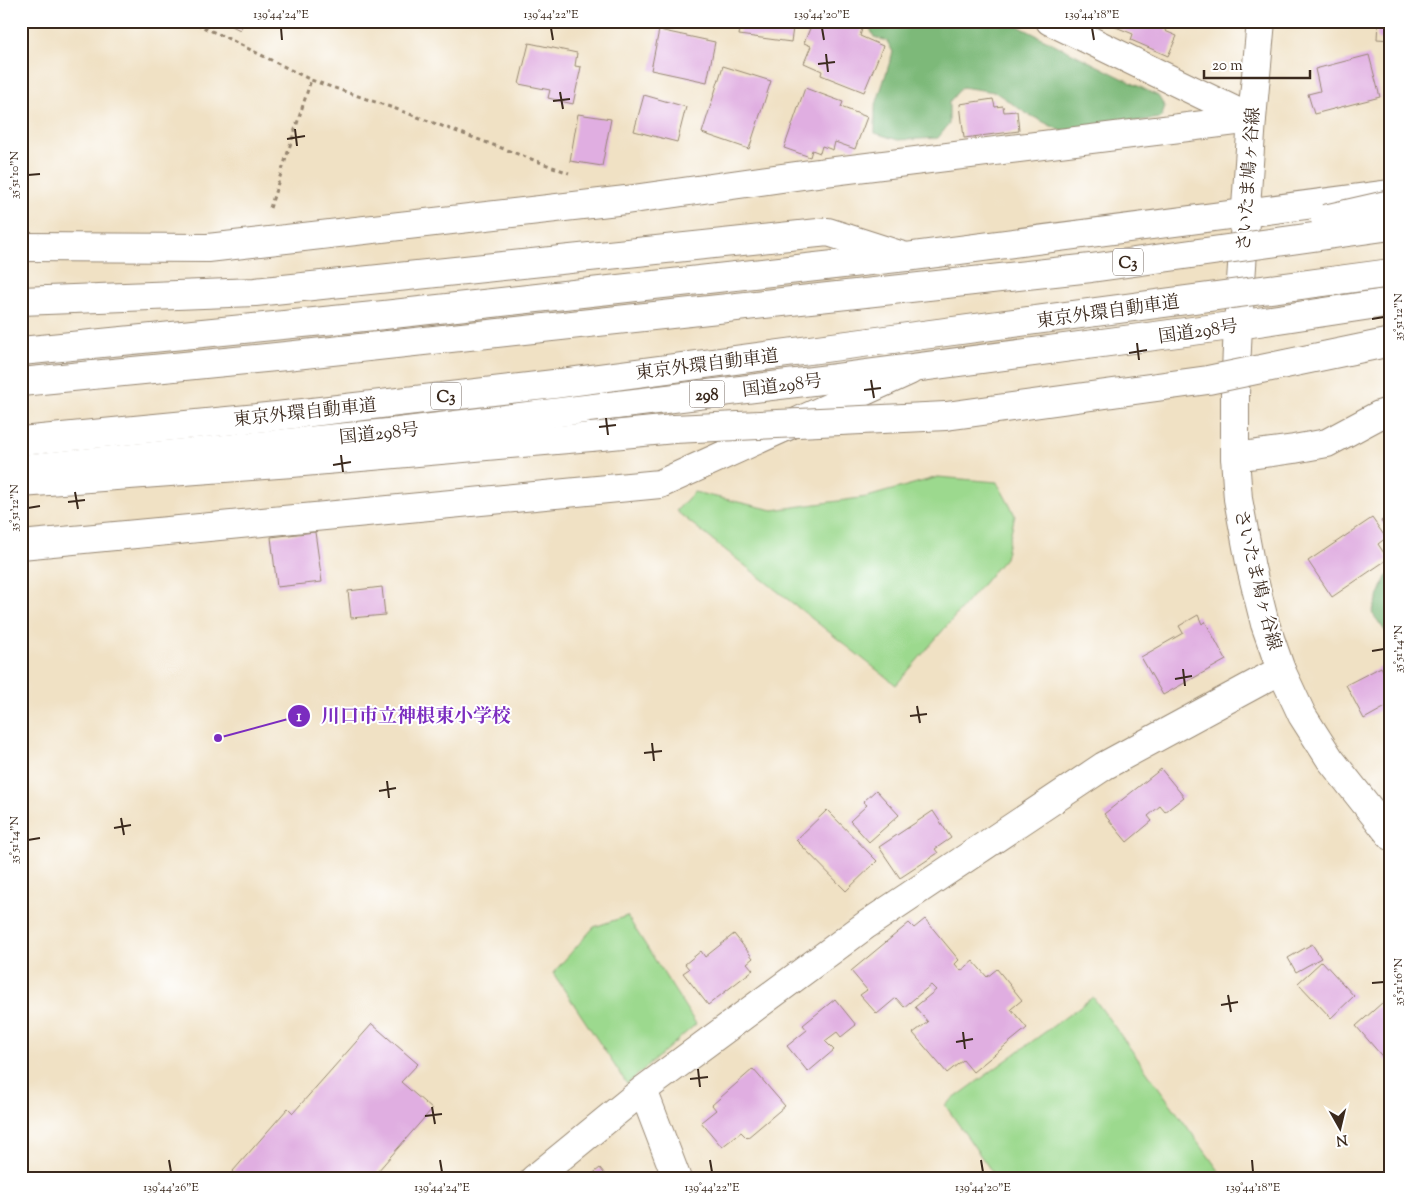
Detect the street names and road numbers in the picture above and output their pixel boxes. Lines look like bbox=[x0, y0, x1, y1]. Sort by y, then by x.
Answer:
street label: さいたま鳩ヶ谷線 bbox=[1232, 106, 1268, 252]
road number: C3 bbox=[1113, 248, 1143, 276]
street label: 東京外環自動車道 bbox=[1035, 290, 1181, 336]
street label: 国道298号 bbox=[1157, 315, 1240, 351]
street label: 東京外環自動車道 bbox=[634, 344, 780, 388]
street label: 国道298号 bbox=[741, 369, 824, 405]
road number: 298 bbox=[690, 380, 724, 408]
road number: C3 bbox=[431, 382, 461, 410]
street label: 東京外環自動車道 bbox=[232, 394, 378, 434]
street label: 国道298号 bbox=[338, 418, 420, 452]
street label: さいたま鳩ヶ谷線 bbox=[1226, 507, 1286, 653]

